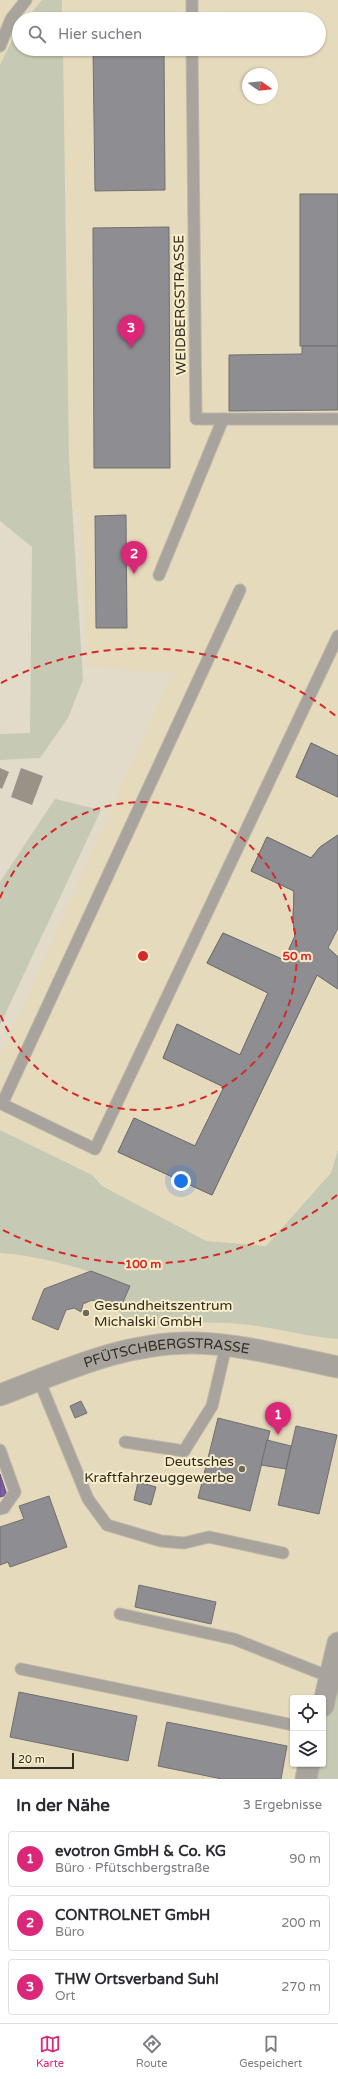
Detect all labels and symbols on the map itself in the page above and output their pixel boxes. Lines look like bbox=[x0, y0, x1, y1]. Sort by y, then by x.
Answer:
north arrow bbox=[242, 68, 278, 104]
street label: WEIDBERGSTRASSE bbox=[170, 235, 190, 375]
pin: 3 bbox=[118, 315, 144, 348]
pin: 2 bbox=[121, 541, 147, 574]
centre of rings bbox=[136, 949, 150, 963]
text: 50 m bbox=[282, 949, 312, 963]
your location bbox=[171, 1171, 191, 1191]
text: 100 m bbox=[125, 1257, 161, 1271]
place label: Gesundheitszentrum Michalski GmbH bbox=[94, 1297, 232, 1330]
marker: Gesundheitszentrum Michalski GmbH bbox=[81, 1308, 91, 1318]
street label: PFÜTSCHBERGSTRASSE bbox=[81, 1334, 251, 1371]
pin: 1 bbox=[265, 1402, 291, 1435]
place label: Deutsches Kraftfahrzeuggewerbe bbox=[84, 1453, 234, 1486]
marker: Deutsches Kraftfahrzeuggewerbe bbox=[237, 1464, 247, 1474]
scale bar bbox=[12, 1751, 74, 1770]

